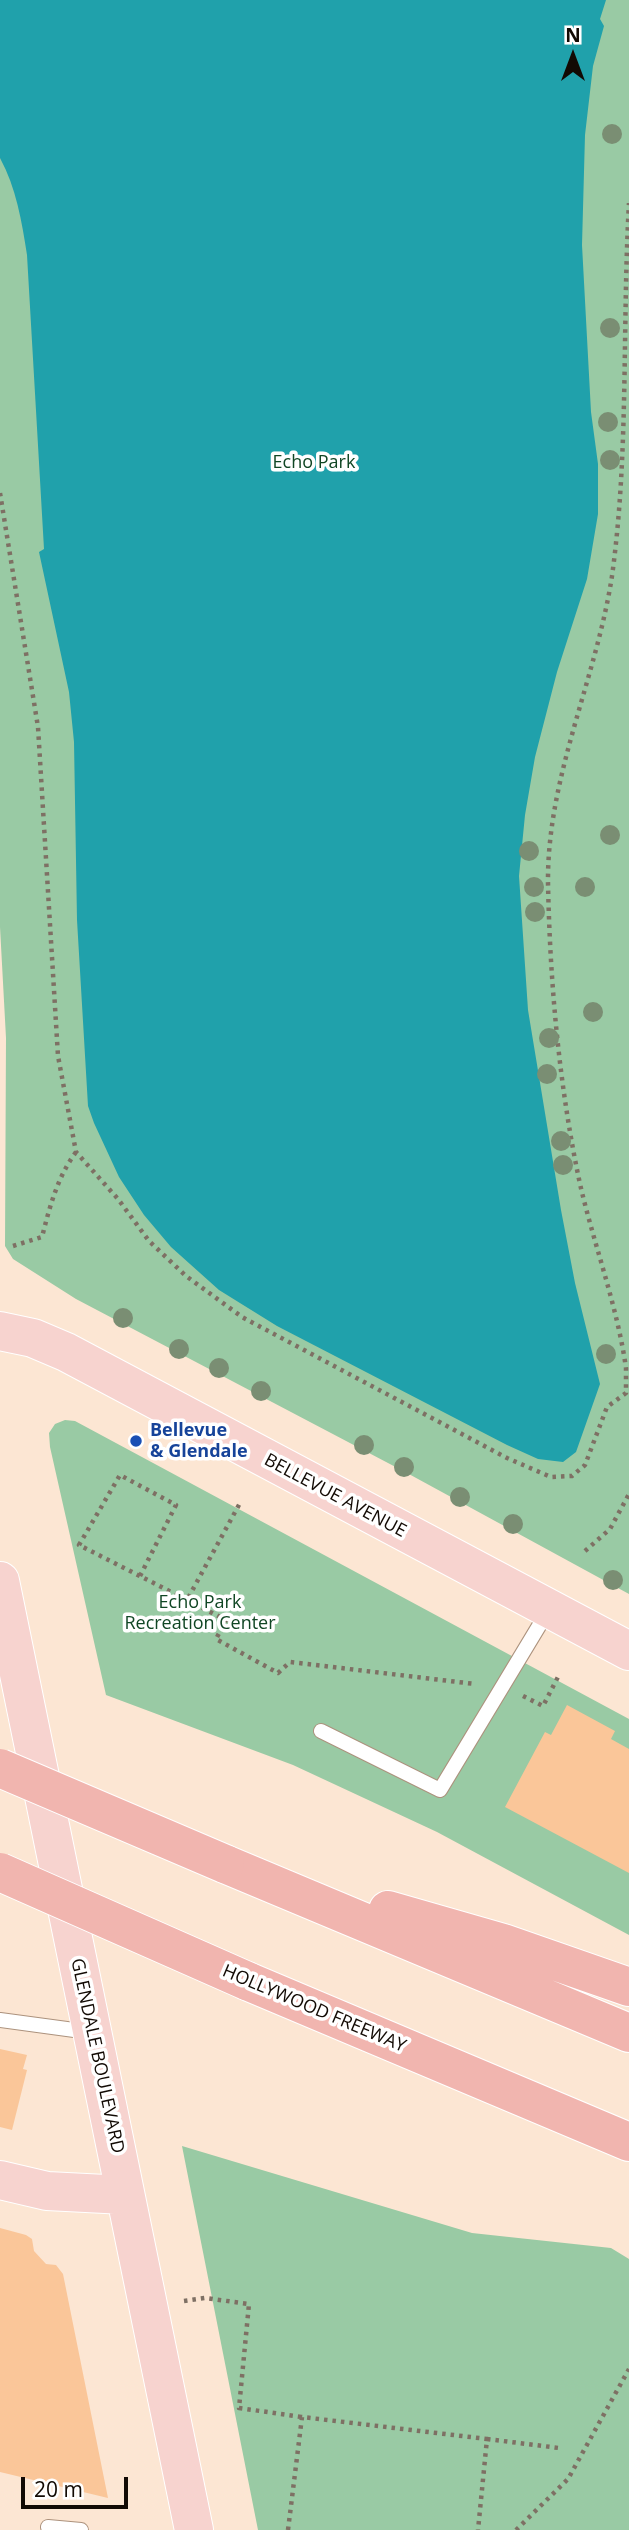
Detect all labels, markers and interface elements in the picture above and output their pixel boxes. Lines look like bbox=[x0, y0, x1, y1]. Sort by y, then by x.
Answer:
north arrow bbox=[538, 21, 608, 91]
text: N bbox=[565, 22, 581, 48]
park label: Echo Park bbox=[273, 452, 355, 474]
place label: Bellevue & Glendale bbox=[150, 1420, 248, 1462]
marker: Bellevue & Glendale bbox=[128, 1433, 144, 1449]
street label: BELLEVUE AVENUE bbox=[260, 1449, 410, 1543]
park label: Echo Park Recreation Center bbox=[124, 1592, 276, 1634]
street label: GLENDALE BOULEVARD bbox=[66, 1956, 128, 2156]
street label: HOLLYWOOD FREEWAY bbox=[219, 1961, 409, 2057]
scale bar bbox=[24, 2464, 131, 2508]
text: 20 m bbox=[34, 2475, 83, 2503]

